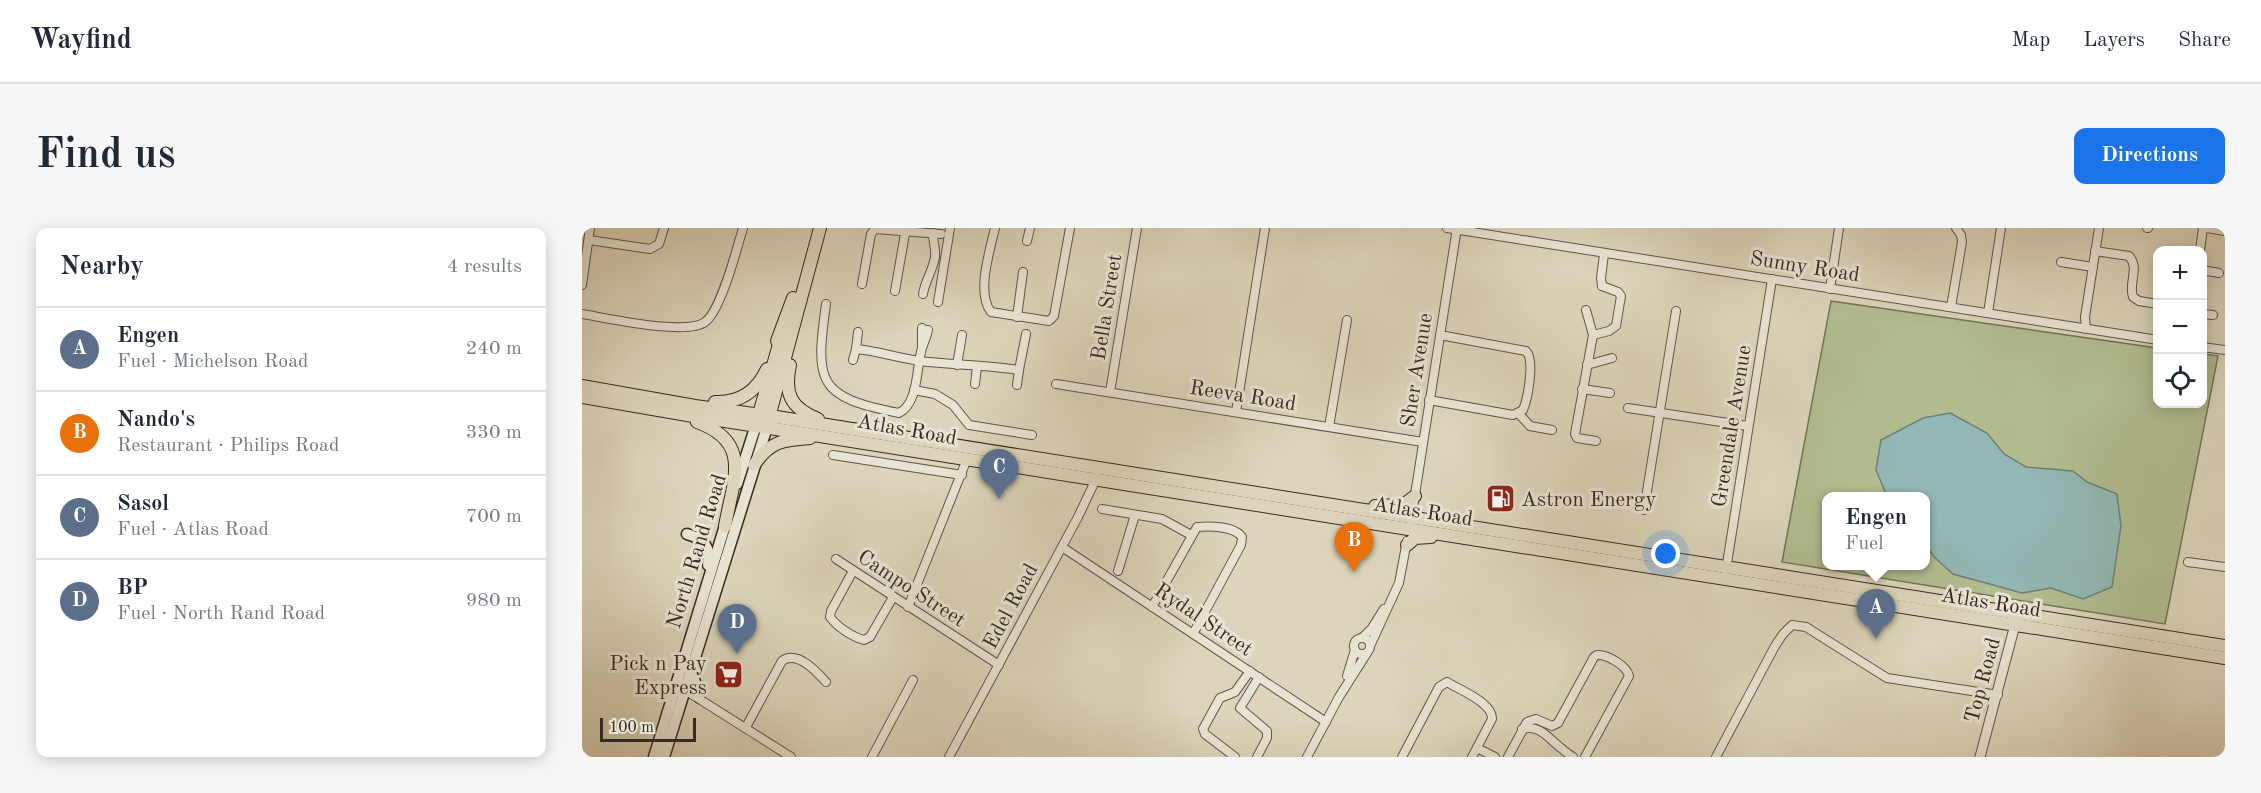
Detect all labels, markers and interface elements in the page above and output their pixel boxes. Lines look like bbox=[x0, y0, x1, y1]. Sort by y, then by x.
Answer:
text: Wayfind bbox=[30, 27, 132, 55]
text: Map bbox=[2011, 30, 2050, 51]
text: Layers bbox=[2083, 30, 2145, 51]
text: Share bbox=[2178, 30, 2231, 51]
button: Directions bbox=[2074, 128, 2225, 184]
text: Find us bbox=[36, 135, 175, 177]
map controls bbox=[2153, 246, 2207, 408]
button: + bbox=[2153, 246, 2207, 300]
street label: Sunny Road bbox=[1748, 248, 1861, 287]
street label: Bella Street bbox=[1089, 253, 1126, 362]
text: Nearby bbox=[60, 254, 144, 280]
text: 4 results bbox=[447, 257, 522, 277]
button: − bbox=[2153, 300, 2207, 354]
street label: Sher Avenue bbox=[1398, 312, 1437, 429]
text: Engen bbox=[117, 325, 179, 347]
text: A bbox=[72, 339, 87, 359]
text: 240 m bbox=[466, 339, 522, 359]
street label: Greendale Avenue bbox=[1709, 344, 1756, 509]
text: Fuel · Michelson Road bbox=[117, 352, 309, 372]
button: locate bbox=[2153, 354, 2207, 408]
street label: Reeva Road bbox=[1188, 378, 1298, 415]
text: Nando's bbox=[117, 409, 195, 431]
street label: Atlas Road bbox=[855, 411, 958, 450]
text: B bbox=[72, 423, 87, 443]
text: 330 m bbox=[466, 423, 522, 443]
text: Restaurant · Philips Road bbox=[117, 436, 339, 456]
pin: C bbox=[980, 450, 1018, 499]
street label: North Rand Road bbox=[664, 472, 731, 631]
fuel station icon: Astron Energy bbox=[1484, 483, 1516, 515]
place label: Astron Energy bbox=[1521, 490, 1656, 511]
popup bbox=[1822, 492, 1930, 570]
text: Sasol bbox=[117, 493, 169, 515]
street label: Atlas Road bbox=[1371, 494, 1474, 531]
text: C bbox=[73, 507, 86, 527]
text: 700 m bbox=[466, 507, 522, 527]
text: Engen bbox=[1845, 507, 1907, 529]
text: Fuel · Atlas Road bbox=[117, 520, 269, 540]
pin: B bbox=[1334, 522, 1374, 572]
text: Fuel bbox=[1845, 534, 1884, 554]
your location bbox=[1651, 539, 1680, 568]
street label: Campo Street bbox=[853, 547, 969, 632]
street label: Edel Road bbox=[980, 560, 1043, 653]
text: BP bbox=[117, 577, 148, 599]
street label: Rydal Street bbox=[1150, 580, 1256, 661]
street label: Atlas Road bbox=[1939, 585, 2042, 622]
pin: A bbox=[1856, 590, 1896, 639]
text: D bbox=[72, 591, 87, 611]
text: 980 m bbox=[466, 591, 522, 611]
text: Fuel · North Rand Road bbox=[117, 604, 325, 624]
pin: D bbox=[718, 604, 756, 654]
street label: Top Road bbox=[1962, 635, 2005, 725]
place label: Pick n Pay Express bbox=[609, 654, 707, 699]
supermarket icon: Pick n Pay Express bbox=[712, 659, 744, 691]
scale bar bbox=[600, 715, 696, 742]
text: 100 m bbox=[609, 720, 654, 736]

